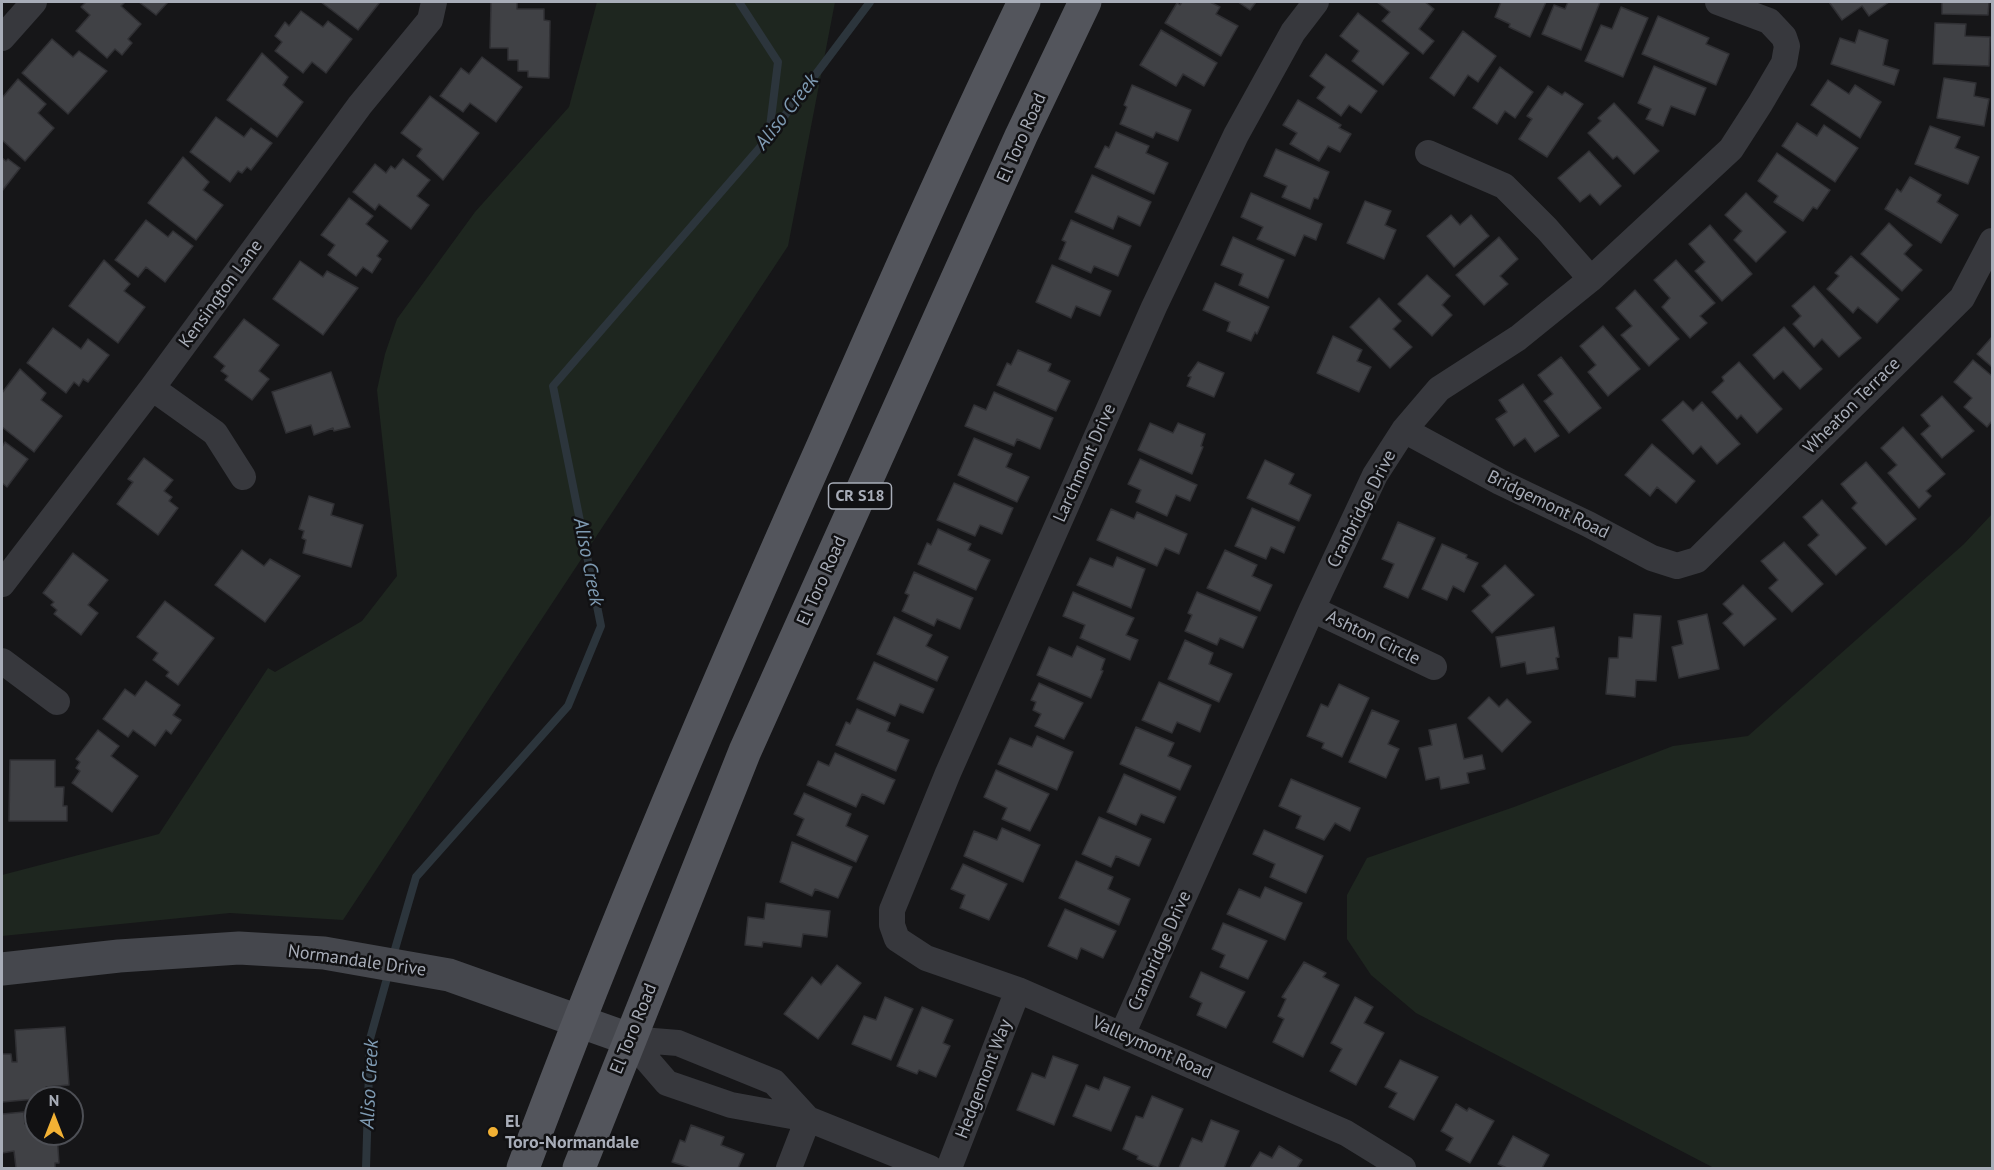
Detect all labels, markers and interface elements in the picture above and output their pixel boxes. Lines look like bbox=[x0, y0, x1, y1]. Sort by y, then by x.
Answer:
water label: Aliso Creek bbox=[750, 69, 824, 155]
street label: El Toro Road bbox=[993, 90, 1051, 186]
street label: Kensington Lane bbox=[175, 236, 267, 352]
street label: Wheaton Terrace bbox=[1799, 353, 1905, 459]
street label: Larchmont Drive bbox=[1049, 400, 1121, 526]
street label: Cranbridge Drive bbox=[1323, 447, 1401, 571]
street label: Bridgemont Road bbox=[1483, 466, 1613, 544]
road number: CR S18 bbox=[828, 483, 892, 509]
water label: Aliso Creek bbox=[568, 516, 608, 608]
street label: El Toro Road bbox=[793, 533, 851, 629]
street label: Ashton Circle bbox=[1322, 606, 1424, 670]
street label: Cranbridge Drive bbox=[1124, 888, 1196, 1014]
street label: Normandale Drive bbox=[286, 941, 428, 981]
street label: El Toro Road bbox=[606, 981, 662, 1077]
street label: Valleymont Road bbox=[1089, 1012, 1215, 1084]
street label: Hedgemont Way bbox=[951, 1016, 1017, 1142]
water label: Aliso Creek bbox=[356, 1039, 384, 1129]
north arrow bbox=[24, 1086, 84, 1146]
text: N bbox=[49, 1090, 59, 1110]
place label: El Toro-Normandale bbox=[505, 1111, 639, 1154]
marker: El Toro-Normandale bbox=[486, 1125, 500, 1139]

